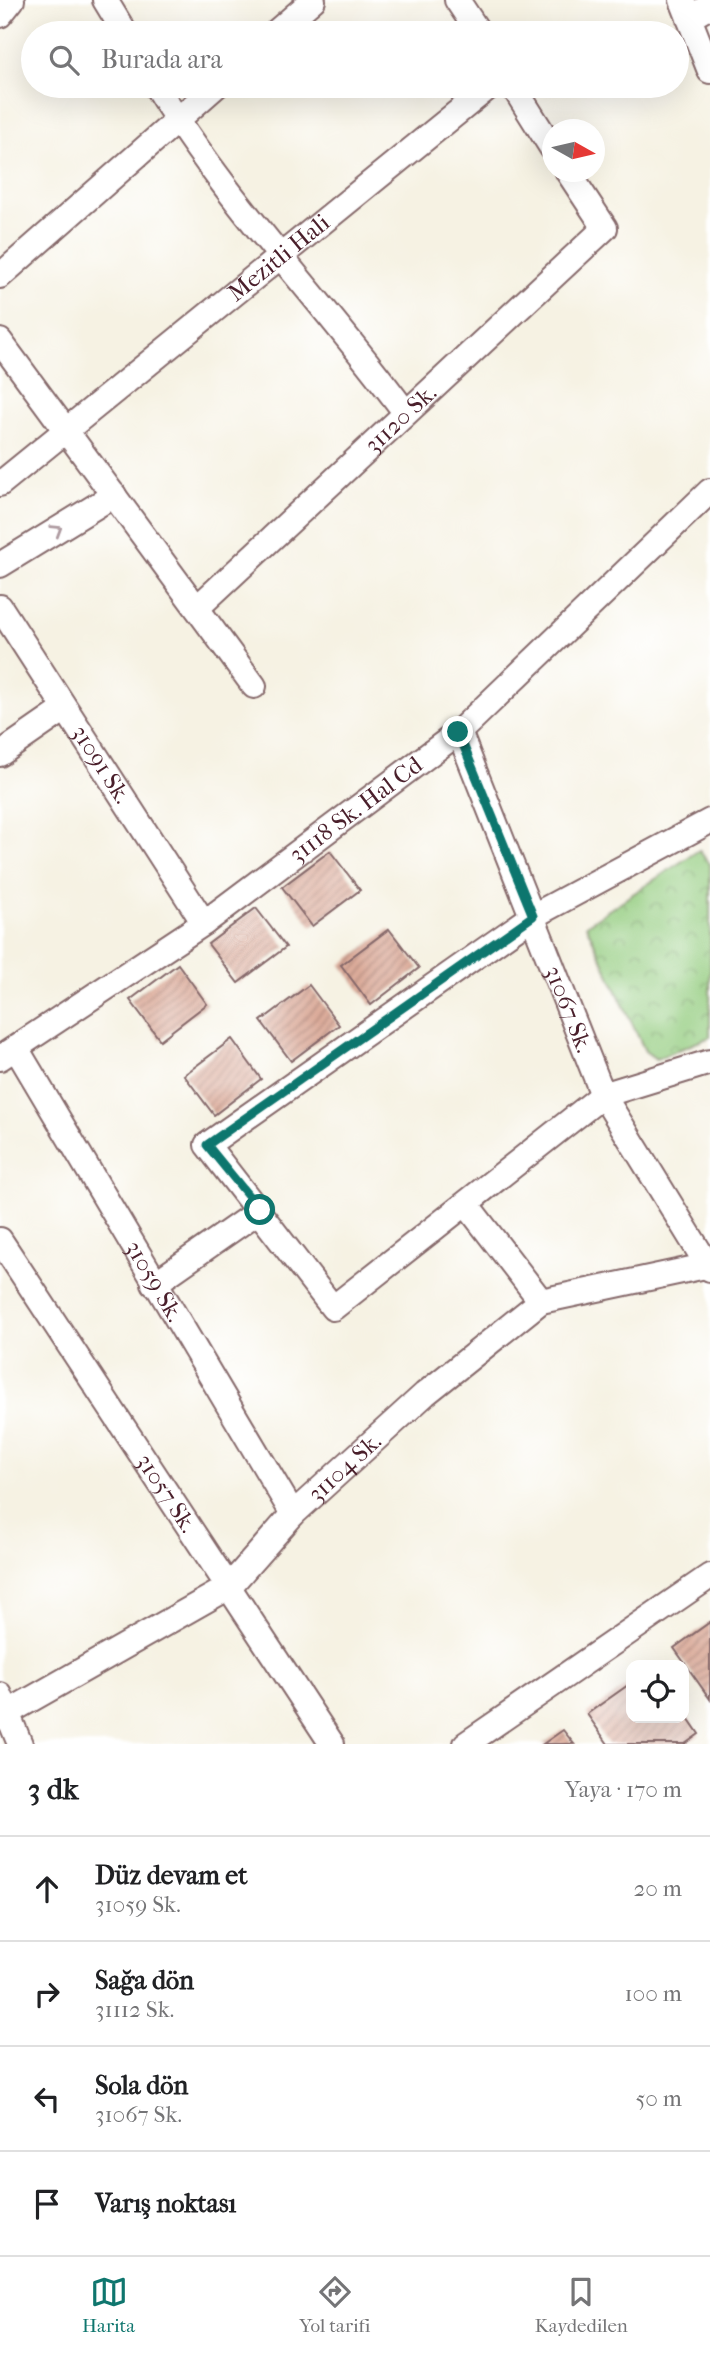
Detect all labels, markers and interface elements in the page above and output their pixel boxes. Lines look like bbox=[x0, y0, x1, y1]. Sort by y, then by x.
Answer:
search box bbox=[21, 21, 689, 98]
icon: search bbox=[45, 41, 83, 79]
text: Burada ara bbox=[101, 44, 223, 75]
north arrow bbox=[542, 119, 605, 182]
street label: Mezitli Hali bbox=[222, 208, 335, 307]
street label: 31120 Sk. bbox=[359, 378, 442, 459]
one-way arrow bbox=[49, 526, 62, 539]
route end bbox=[442, 716, 473, 747]
street label: 31091 Sk. bbox=[66, 720, 137, 808]
street label: 31118 Sk. Hal Cd bbox=[284, 750, 428, 868]
street label: 31067 Sk. bbox=[539, 962, 599, 1056]
route start bbox=[244, 1194, 275, 1225]
street label: 31059 Sk. bbox=[120, 1235, 189, 1327]
street label: 31104 Sk. bbox=[302, 1427, 387, 1507]
street label: 31057 Sk. bbox=[131, 1448, 203, 1538]
map controls bbox=[626, 1660, 689, 1723]
button: locate bbox=[626, 1660, 689, 1723]
text: 3 dk bbox=[28, 1772, 79, 1807]
text: Yaya · 170 m bbox=[565, 1776, 682, 1803]
text: Düz devam et bbox=[95, 1860, 248, 1891]
icon: ahead bbox=[28, 1870, 66, 1908]
text: 20 m bbox=[633, 1875, 682, 1902]
text: 31059 Sk. bbox=[95, 1891, 181, 1918]
text: Sağa dön bbox=[95, 1965, 194, 1996]
icon: right bbox=[28, 1975, 66, 2013]
text: 100 m bbox=[624, 1980, 682, 2007]
text: 31112 Sk. bbox=[95, 1996, 174, 2023]
text: Sola dön bbox=[95, 2070, 188, 2101]
icon: left bbox=[28, 2080, 66, 2118]
text: 50 m bbox=[635, 2085, 682, 2112]
text: 31067 Sk. bbox=[95, 2101, 182, 2128]
icon: arrive bbox=[28, 2185, 66, 2223]
text: Varış noktası bbox=[95, 2188, 236, 2219]
tab: Harita bbox=[82, 2273, 135, 2337]
tab: Yol tarifi bbox=[299, 2273, 371, 2337]
tab: Kaydedilen bbox=[535, 2273, 628, 2337]

